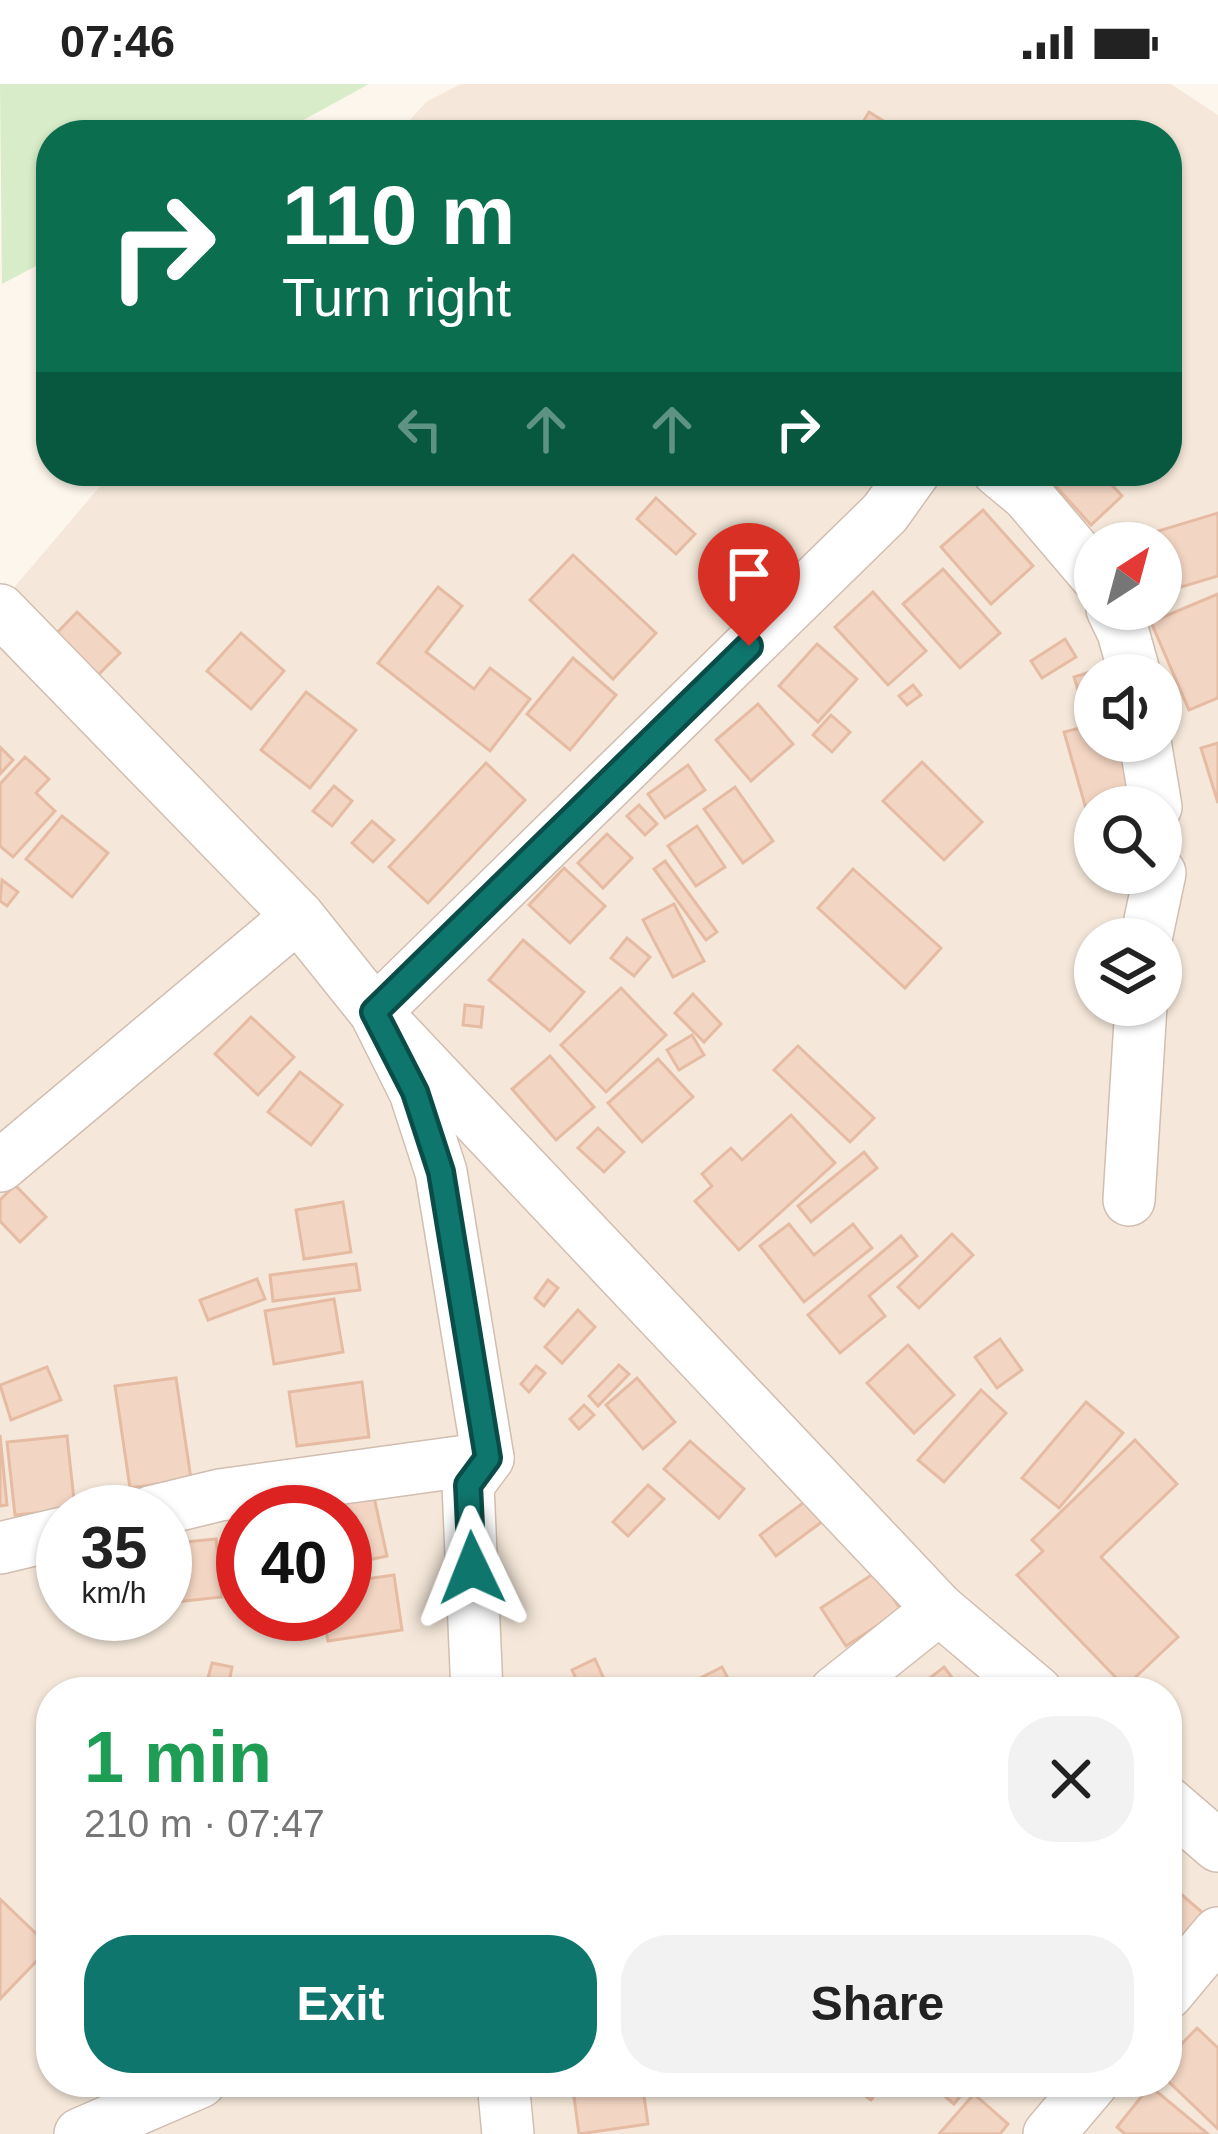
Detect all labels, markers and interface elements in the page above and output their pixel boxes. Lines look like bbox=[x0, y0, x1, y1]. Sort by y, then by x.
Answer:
text: 07:46 bbox=[60, 16, 175, 67]
icon: right bbox=[84, 168, 240, 324]
text: 110 m bbox=[282, 168, 516, 262]
text: Turn right bbox=[282, 267, 511, 327]
icon: left bbox=[387, 396, 453, 462]
icon: ahead bbox=[513, 396, 579, 462]
icon: ahead bbox=[639, 396, 705, 462]
icon: right bbox=[765, 396, 831, 462]
north arrow bbox=[1074, 522, 1182, 630]
map controls bbox=[1074, 522, 1182, 1026]
pin bbox=[698, 523, 800, 646]
icon: arrive bbox=[716, 541, 782, 607]
button: sound bbox=[1074, 654, 1182, 762]
button: search bbox=[1074, 786, 1182, 894]
button: layers bbox=[1074, 918, 1182, 1026]
speed limit sign: 40 bbox=[216, 1485, 372, 1641]
position arrow bbox=[409, 1505, 535, 1631]
text: 35 bbox=[81, 1514, 147, 1581]
text: km/h bbox=[81, 1576, 147, 1609]
button: close bbox=[1008, 1716, 1134, 1842]
text: 1 min bbox=[84, 1717, 272, 1797]
text: 210 m · 07:47 bbox=[84, 1802, 325, 1845]
button: Exit bbox=[84, 1935, 597, 2073]
button: Share bbox=[621, 1935, 1134, 2073]

